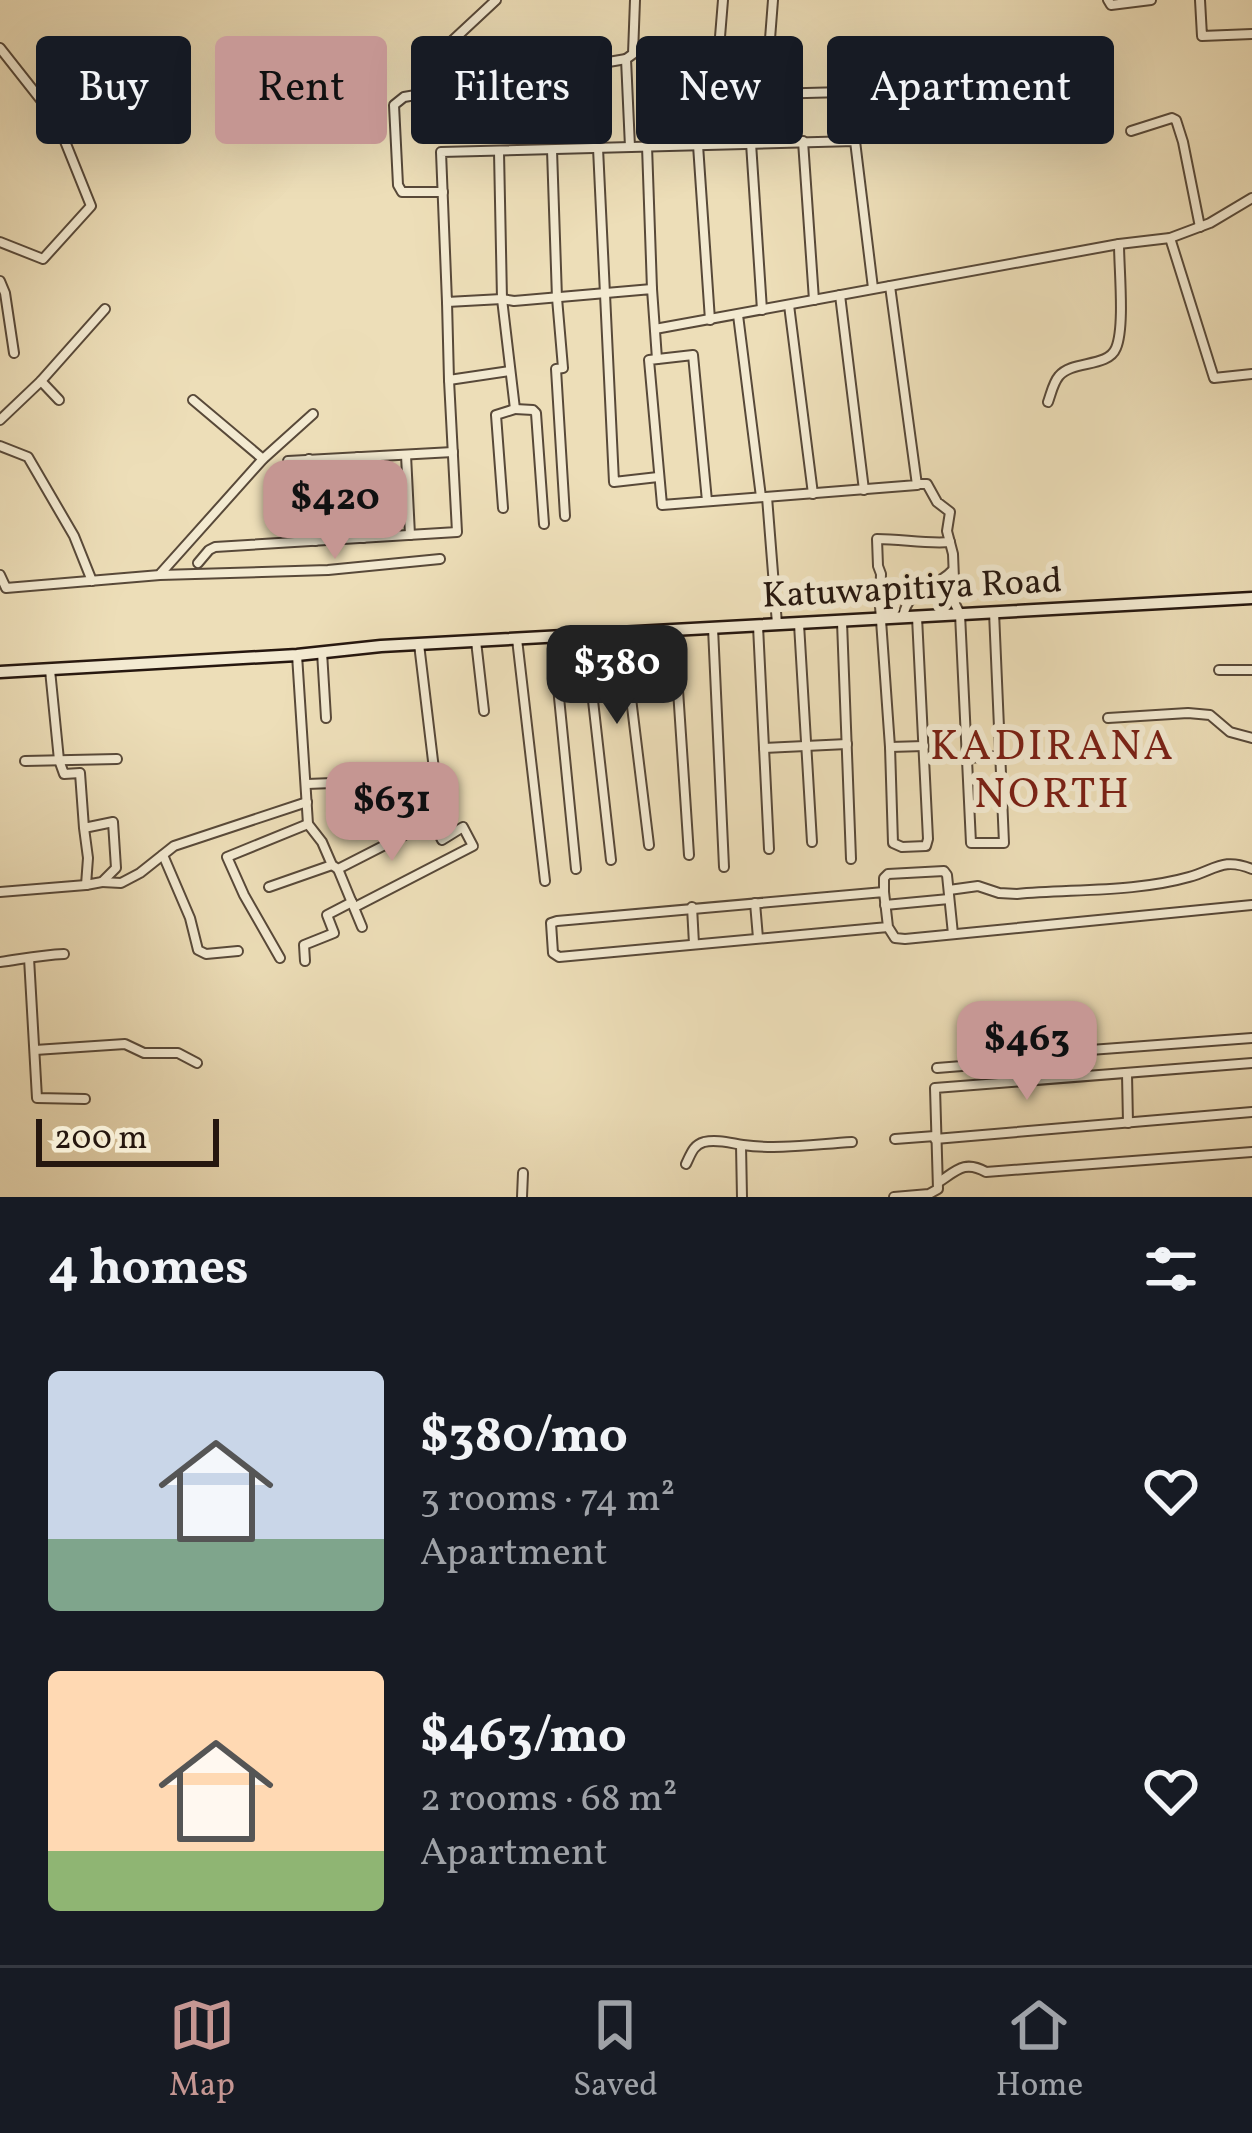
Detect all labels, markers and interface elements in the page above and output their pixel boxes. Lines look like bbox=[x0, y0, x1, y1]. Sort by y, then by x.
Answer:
chip: Buy bbox=[36, 36, 191, 144]
chip: Rent bbox=[215, 36, 387, 144]
chip: Filters bbox=[411, 36, 612, 144]
chip: New bbox=[636, 36, 803, 144]
chip: Apartment bbox=[827, 36, 1114, 144]
pin: $420 bbox=[264, 460, 406, 562]
text: $420 bbox=[290, 472, 380, 526]
street label: Katuwapitiya Road bbox=[761, 557, 1063, 623]
pin: $380 bbox=[546, 625, 688, 727]
text: $380 bbox=[574, 637, 660, 691]
district label: KADIRANA NORTH bbox=[930, 719, 1176, 826]
pin: $631 bbox=[321, 762, 463, 864]
text: $631 bbox=[353, 774, 431, 828]
pin: $463 bbox=[956, 1001, 1098, 1103]
text: $463 bbox=[984, 1013, 1070, 1067]
scale bar bbox=[36, 1113, 219, 1166]
text: 200 m bbox=[54, 1117, 148, 1163]
text: 4 homes bbox=[48, 1234, 249, 1305]
icon: filters bbox=[1138, 1236, 1204, 1302]
text: $380/mo bbox=[420, 1402, 628, 1473]
icon: home bbox=[144, 1419, 288, 1563]
icon: heart bbox=[1138, 1458, 1204, 1524]
text: 3 rooms · 74 m² bbox=[420, 1473, 675, 1527]
text: Apartment bbox=[420, 1527, 608, 1581]
text: $463/mo bbox=[420, 1702, 627, 1773]
icon: home bbox=[144, 1719, 288, 1863]
icon: heart bbox=[1138, 1758, 1204, 1824]
text: 2 rooms · 68 m² bbox=[420, 1773, 677, 1827]
text: Apartment bbox=[420, 1827, 608, 1881]
tab: Map bbox=[169, 1992, 235, 2110]
tab: Saved bbox=[573, 1992, 658, 2110]
tab: Home bbox=[996, 1992, 1083, 2110]

